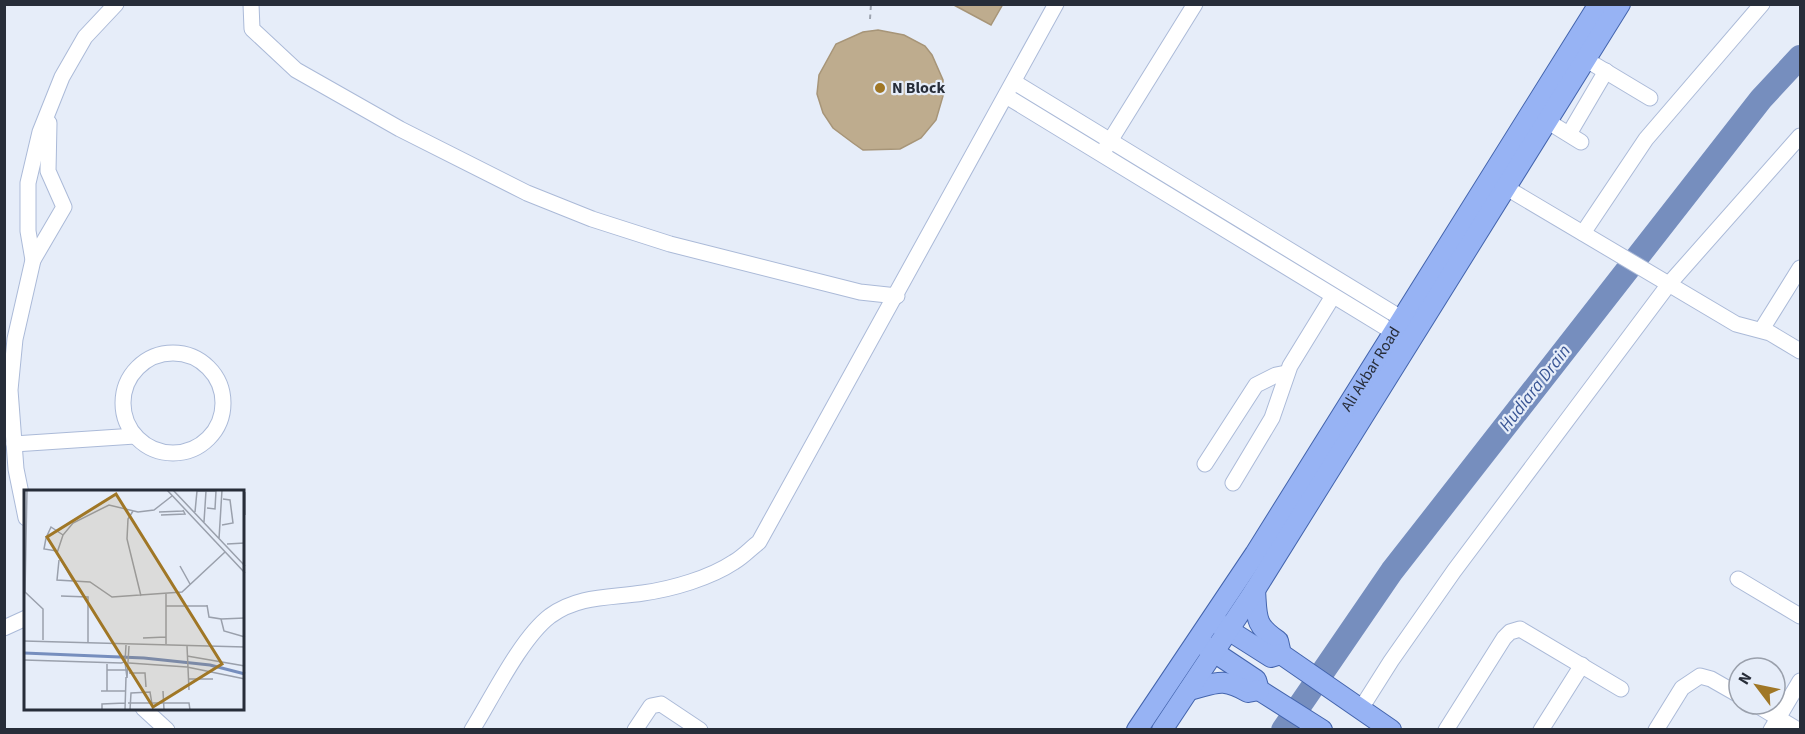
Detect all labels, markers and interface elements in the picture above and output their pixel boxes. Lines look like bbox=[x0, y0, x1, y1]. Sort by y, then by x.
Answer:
place label: N Block bbox=[892, 77, 945, 99]
marker: N Block bbox=[873, 81, 887, 95]
street label: Ali Akbar Road bbox=[1336, 322, 1406, 416]
water label: Hudiara Drain bbox=[1493, 340, 1577, 436]
inset map bbox=[24, 490, 244, 710]
north arrow bbox=[1727, 656, 1787, 716]
text: N bbox=[1733, 668, 1757, 689]

